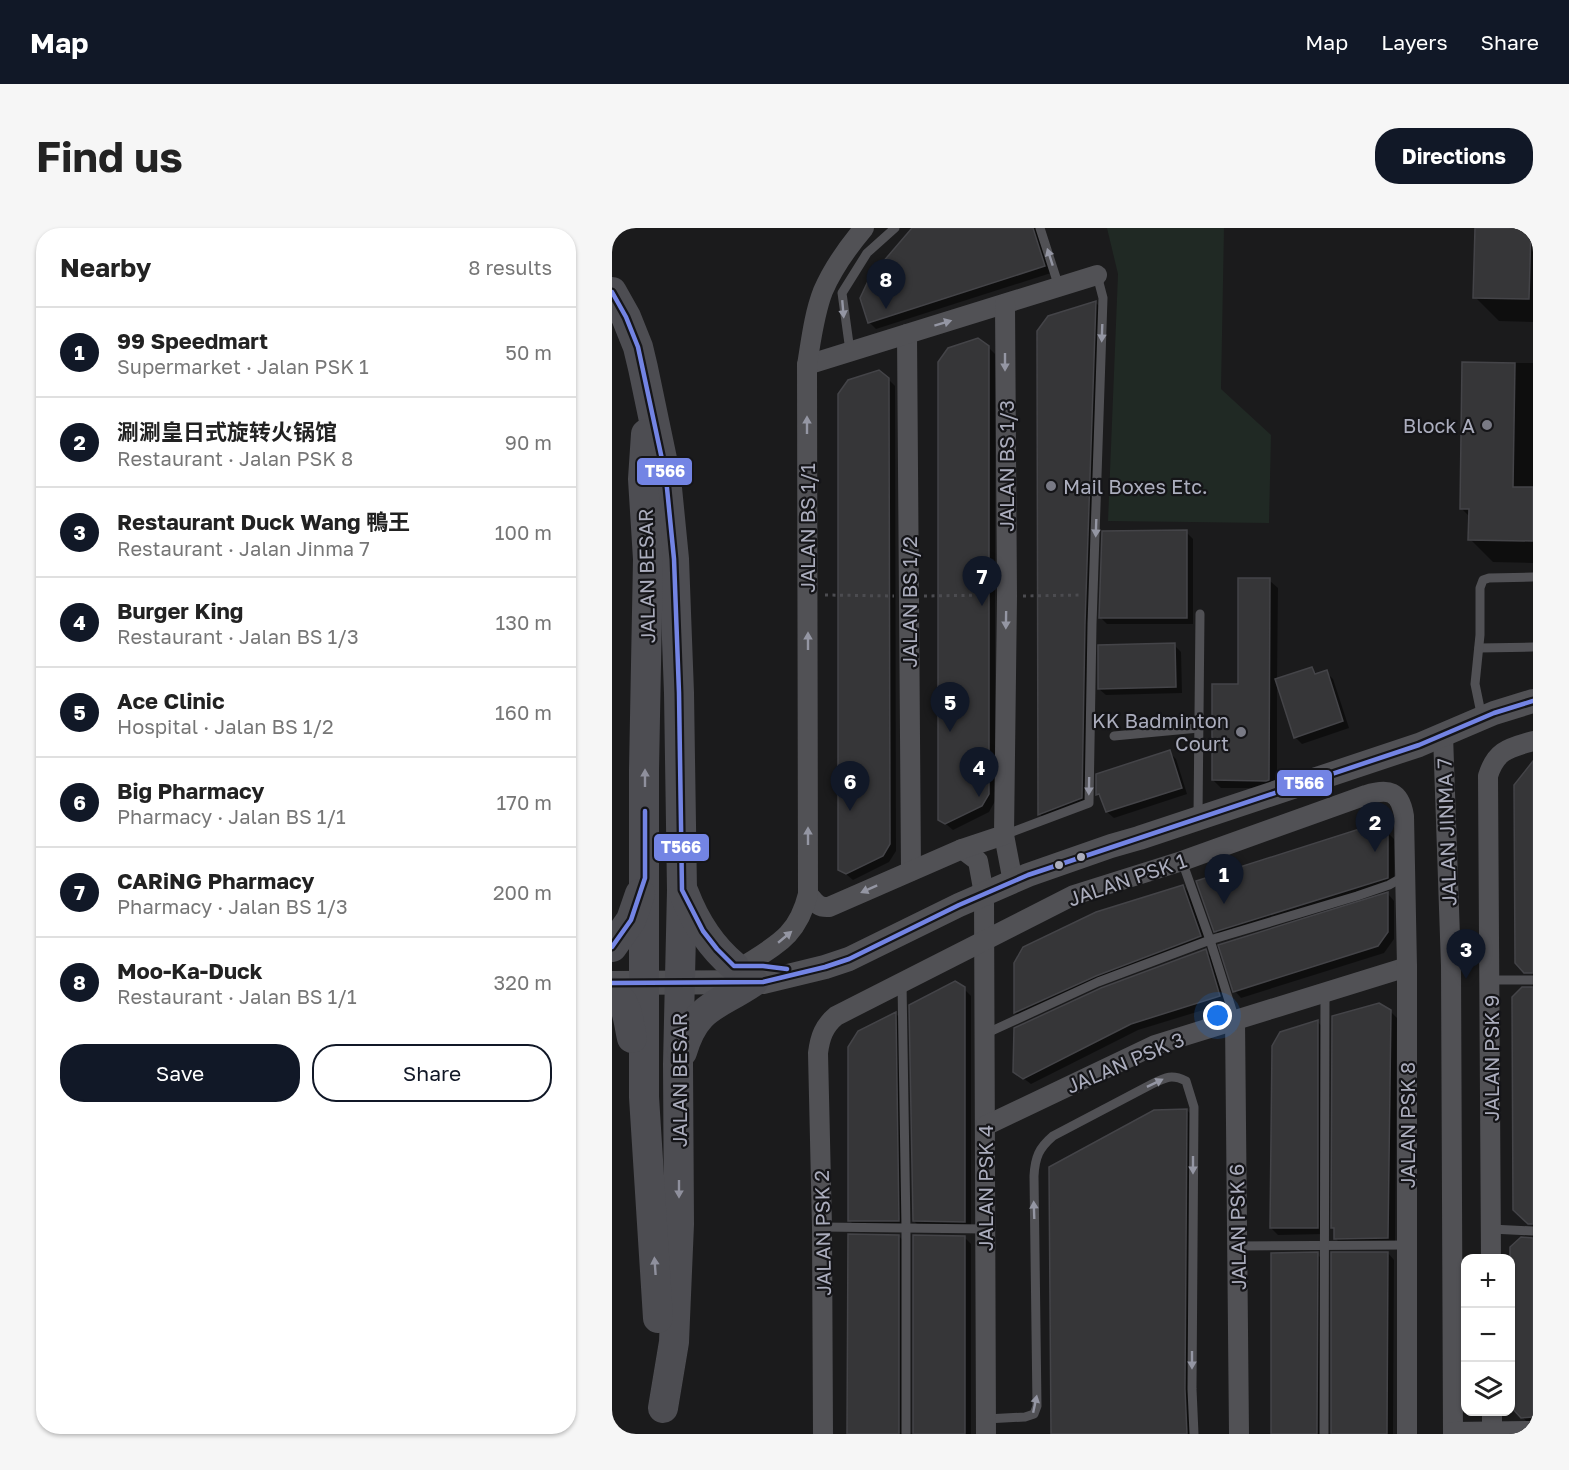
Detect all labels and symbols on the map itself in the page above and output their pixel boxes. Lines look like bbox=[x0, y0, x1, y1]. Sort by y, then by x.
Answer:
one-way arrow bbox=[1045, 248, 1054, 266]
pin: 8 bbox=[866, 260, 906, 309]
one-way arrow bbox=[838, 299, 848, 318]
one-way arrow bbox=[934, 318, 952, 327]
one-way arrow bbox=[1097, 324, 1107, 343]
one-way arrow bbox=[1000, 353, 1010, 372]
street label: JALAN BS 1/3 bbox=[994, 400, 1018, 532]
place label: Block A bbox=[1403, 413, 1475, 437]
one-way arrow bbox=[802, 415, 812, 434]
marker: Block A bbox=[1480, 418, 1494, 432]
line badge: T566 bbox=[636, 457, 693, 486]
text: T566 bbox=[645, 461, 685, 481]
street label: JALAN BS 1/1 bbox=[795, 463, 819, 593]
place label: Mail Boxes Etc. bbox=[1063, 474, 1208, 498]
marker: Mail Boxes Etc. bbox=[1044, 479, 1058, 493]
street label: JALAN BESAR bbox=[633, 508, 659, 644]
one-way arrow bbox=[1091, 518, 1100, 537]
street label: JALAN BS 1/2 bbox=[897, 536, 921, 668]
pin: 7 bbox=[962, 556, 1001, 606]
one-way arrow bbox=[1001, 611, 1011, 630]
one-way arrow bbox=[803, 631, 813, 650]
pin: 5 bbox=[930, 682, 970, 732]
place label: KK Badminton Court bbox=[1092, 708, 1229, 755]
marker: KK Badminton Court bbox=[1234, 725, 1248, 739]
pin: 4 bbox=[960, 748, 998, 797]
street label: JALAN JINMA 7 bbox=[1431, 757, 1461, 907]
pin: 6 bbox=[830, 762, 870, 811]
one-way arrow bbox=[640, 768, 649, 787]
line badge: T566 bbox=[1276, 769, 1333, 797]
text: T566 bbox=[1284, 773, 1324, 793]
one-way arrow bbox=[1085, 776, 1094, 795]
pin: 2 bbox=[1356, 802, 1395, 852]
one-way arrow bbox=[803, 826, 813, 845]
line badge: T566 bbox=[653, 833, 710, 862]
text: T566 bbox=[661, 837, 701, 857]
street label: JALAN PSK 1 bbox=[1065, 847, 1190, 911]
unlabelled marker bbox=[1075, 851, 1087, 863]
pin: 1 bbox=[1204, 854, 1244, 904]
unlabelled marker bbox=[1053, 859, 1065, 871]
one-way arrow bbox=[860, 884, 878, 894]
pin: 3 bbox=[1446, 930, 1486, 979]
one-way arrow bbox=[777, 931, 792, 944]
street label: JALAN PSK 9 bbox=[1479, 995, 1503, 1121]
your location bbox=[1203, 1001, 1232, 1030]
street label: JALAN BESAR bbox=[667, 1013, 691, 1147]
street label: JALAN PSK 3 bbox=[1062, 1026, 1188, 1098]
street label: JALAN PSK 8 bbox=[1395, 1062, 1419, 1188]
one-way arrow bbox=[1146, 1078, 1163, 1088]
street label: JALAN PSK 4 bbox=[973, 1125, 997, 1251]
one-way arrow bbox=[1189, 1156, 1198, 1175]
street label: JALAN PSK 6 bbox=[1224, 1164, 1250, 1290]
street label: JALAN PSK 2 bbox=[809, 1170, 835, 1296]
one-way arrow bbox=[674, 1179, 684, 1198]
one-way arrow bbox=[1030, 1200, 1039, 1219]
one-way arrow bbox=[650, 1257, 660, 1276]
one-way arrow bbox=[1187, 1351, 1197, 1370]
one-way arrow bbox=[1031, 1394, 1040, 1413]

